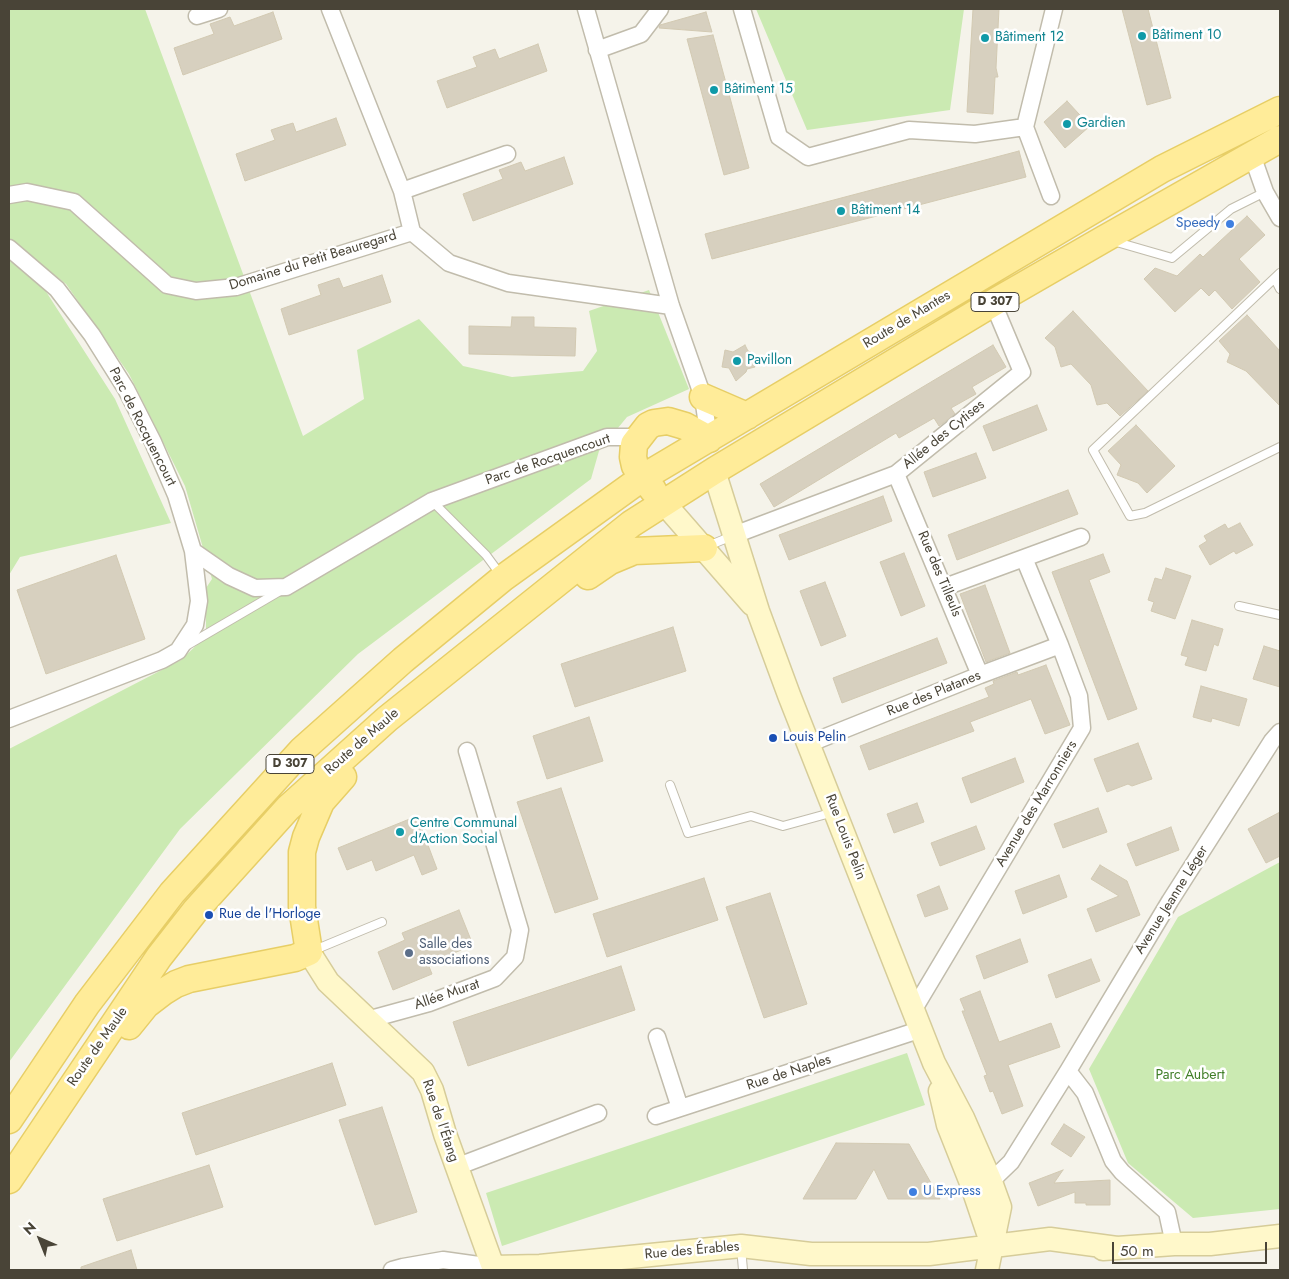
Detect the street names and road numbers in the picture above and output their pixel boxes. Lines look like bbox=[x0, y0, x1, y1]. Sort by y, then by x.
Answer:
street label: Domaine du Petit Beauregard bbox=[227, 228, 399, 294]
street label: Route de Mantes bbox=[860, 287, 954, 353]
road number: D 307 bbox=[971, 292, 1019, 312]
street label: Parc de Rocquencourt bbox=[105, 365, 179, 489]
street label: Allée des Cytises bbox=[900, 397, 988, 473]
street label: Parc de Rocquencourt bbox=[483, 431, 613, 489]
street label: Rue des Tilleuls bbox=[913, 529, 965, 619]
street label: Rue des Platanes bbox=[885, 668, 983, 720]
street label: Route de Maule bbox=[321, 705, 403, 779]
street label: Avenue des Marronniers bbox=[993, 738, 1081, 870]
road number: D 307 bbox=[266, 754, 314, 774]
street label: Rue Louis Pelin bbox=[821, 792, 869, 882]
street label: Avenue Jeanne Léger bbox=[1132, 843, 1212, 957]
street label: Allée Murat bbox=[412, 976, 482, 1014]
street label: Route de Maule bbox=[64, 1004, 132, 1090]
street label: Rue de Naples bbox=[745, 1051, 833, 1095]
street label: Rue de l'Étang bbox=[418, 1077, 462, 1165]
street label: Rue des Érables bbox=[644, 1238, 740, 1264]

